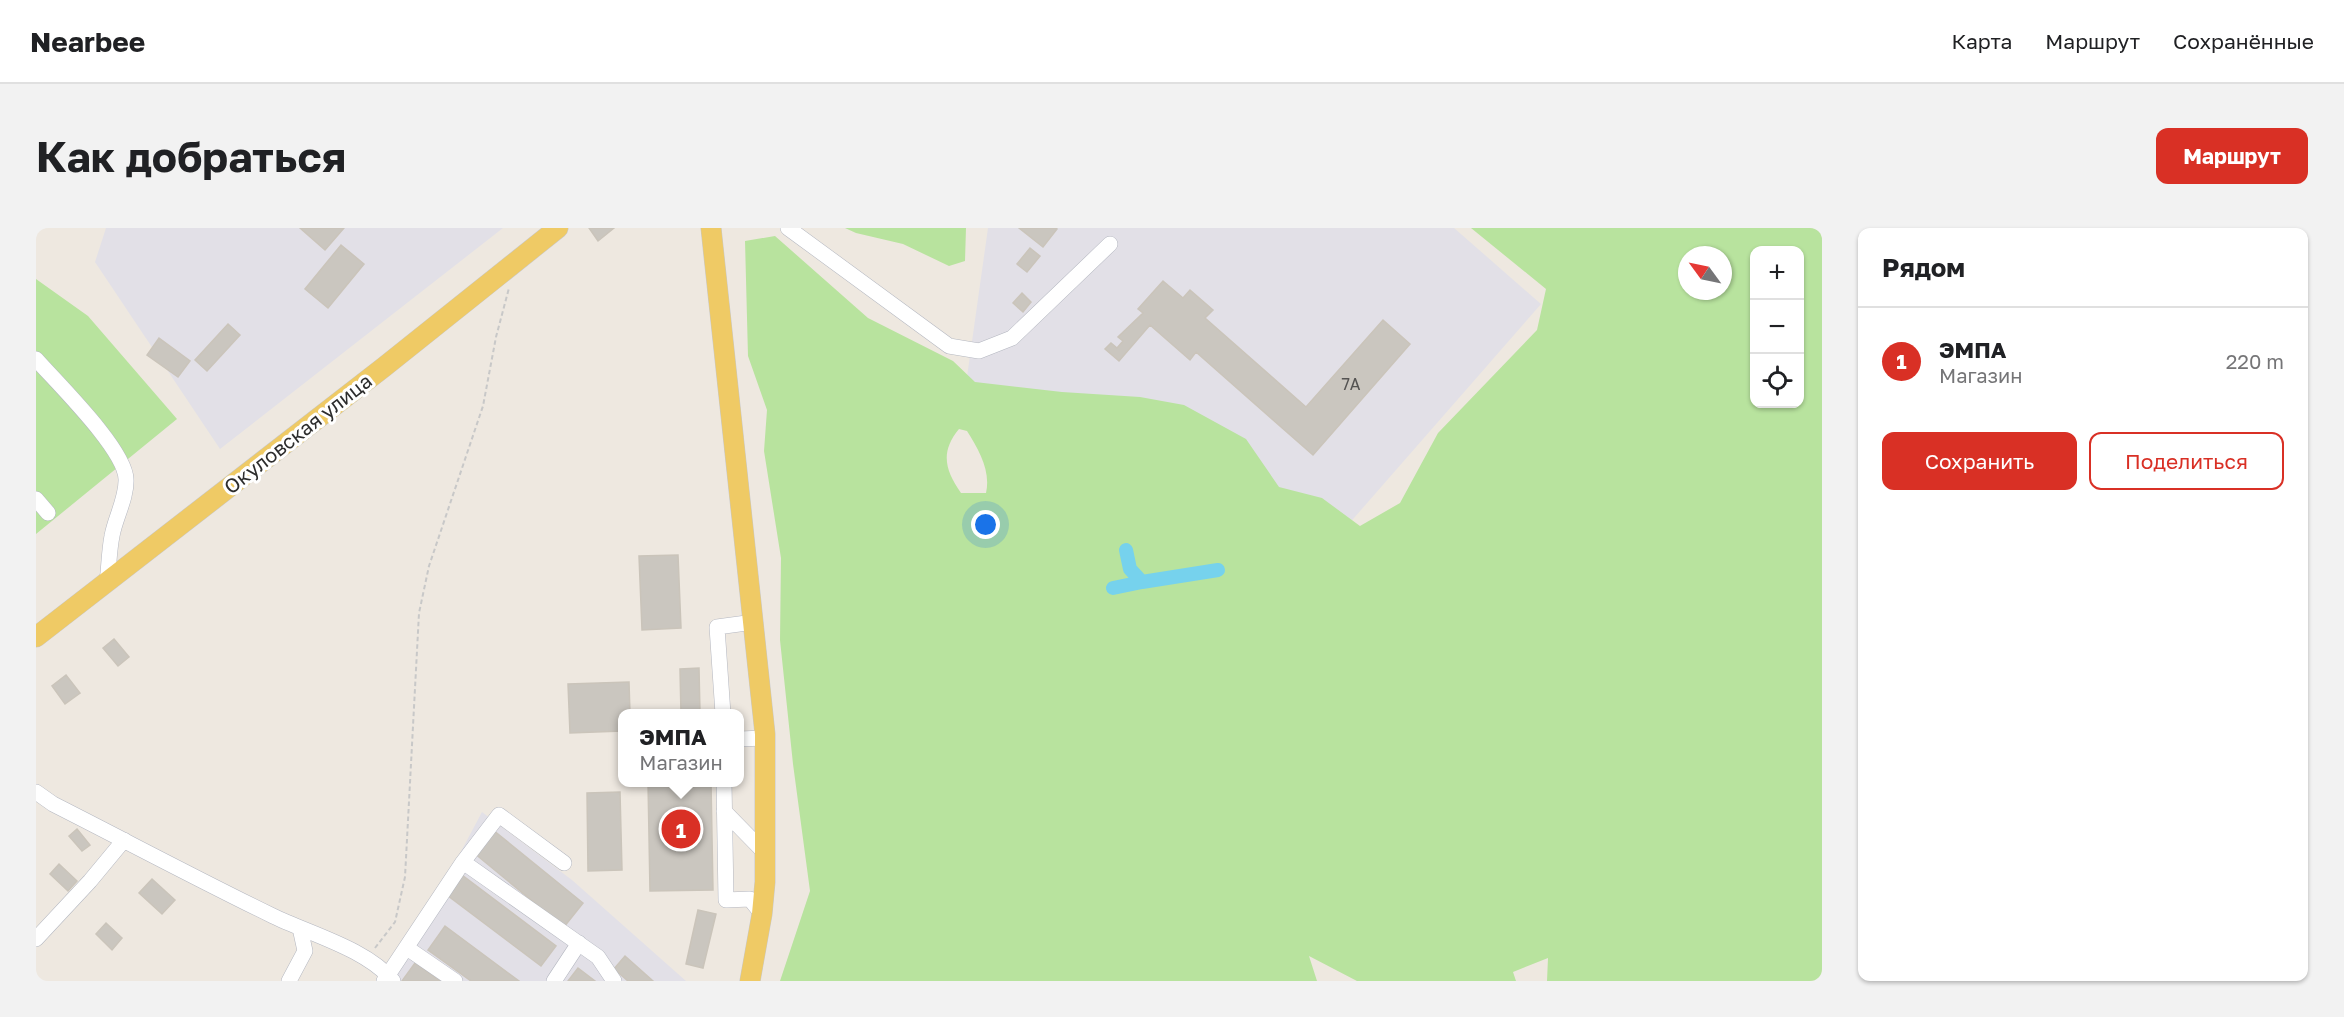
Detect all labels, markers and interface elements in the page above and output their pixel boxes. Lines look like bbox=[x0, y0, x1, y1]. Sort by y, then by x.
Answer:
text: Nearbee bbox=[30, 25, 145, 58]
text: Карта bbox=[1951, 28, 2012, 54]
text: Маршрут bbox=[2045, 28, 2140, 54]
text: Сохранённые bbox=[2173, 28, 2314, 54]
button: Маршрут bbox=[2156, 128, 2308, 184]
text: Как добраться bbox=[36, 131, 346, 181]
north arrow bbox=[1678, 246, 1732, 300]
map controls bbox=[1750, 246, 1804, 408]
button: + bbox=[1750, 246, 1804, 300]
text: Рядом bbox=[1882, 252, 1965, 283]
button: − bbox=[1750, 300, 1804, 354]
text: ЭМПА bbox=[1939, 336, 2006, 363]
text: 1 bbox=[1896, 349, 1907, 373]
text: 220 m bbox=[2226, 349, 2284, 373]
button: locate bbox=[1750, 354, 1804, 408]
text: Магазин bbox=[1939, 363, 2023, 387]
street label: Окуловская улица bbox=[219, 368, 376, 498]
house number: 7А bbox=[1341, 374, 1361, 394]
button: Сохранить bbox=[1882, 432, 2077, 490]
button: Поделиться bbox=[2089, 432, 2284, 490]
your location bbox=[971, 510, 1000, 539]
popup bbox=[618, 709, 744, 787]
text: ЭМПА bbox=[639, 723, 707, 750]
text: Магазин bbox=[639, 750, 723, 774]
pin: 1 bbox=[662, 806, 700, 852]

